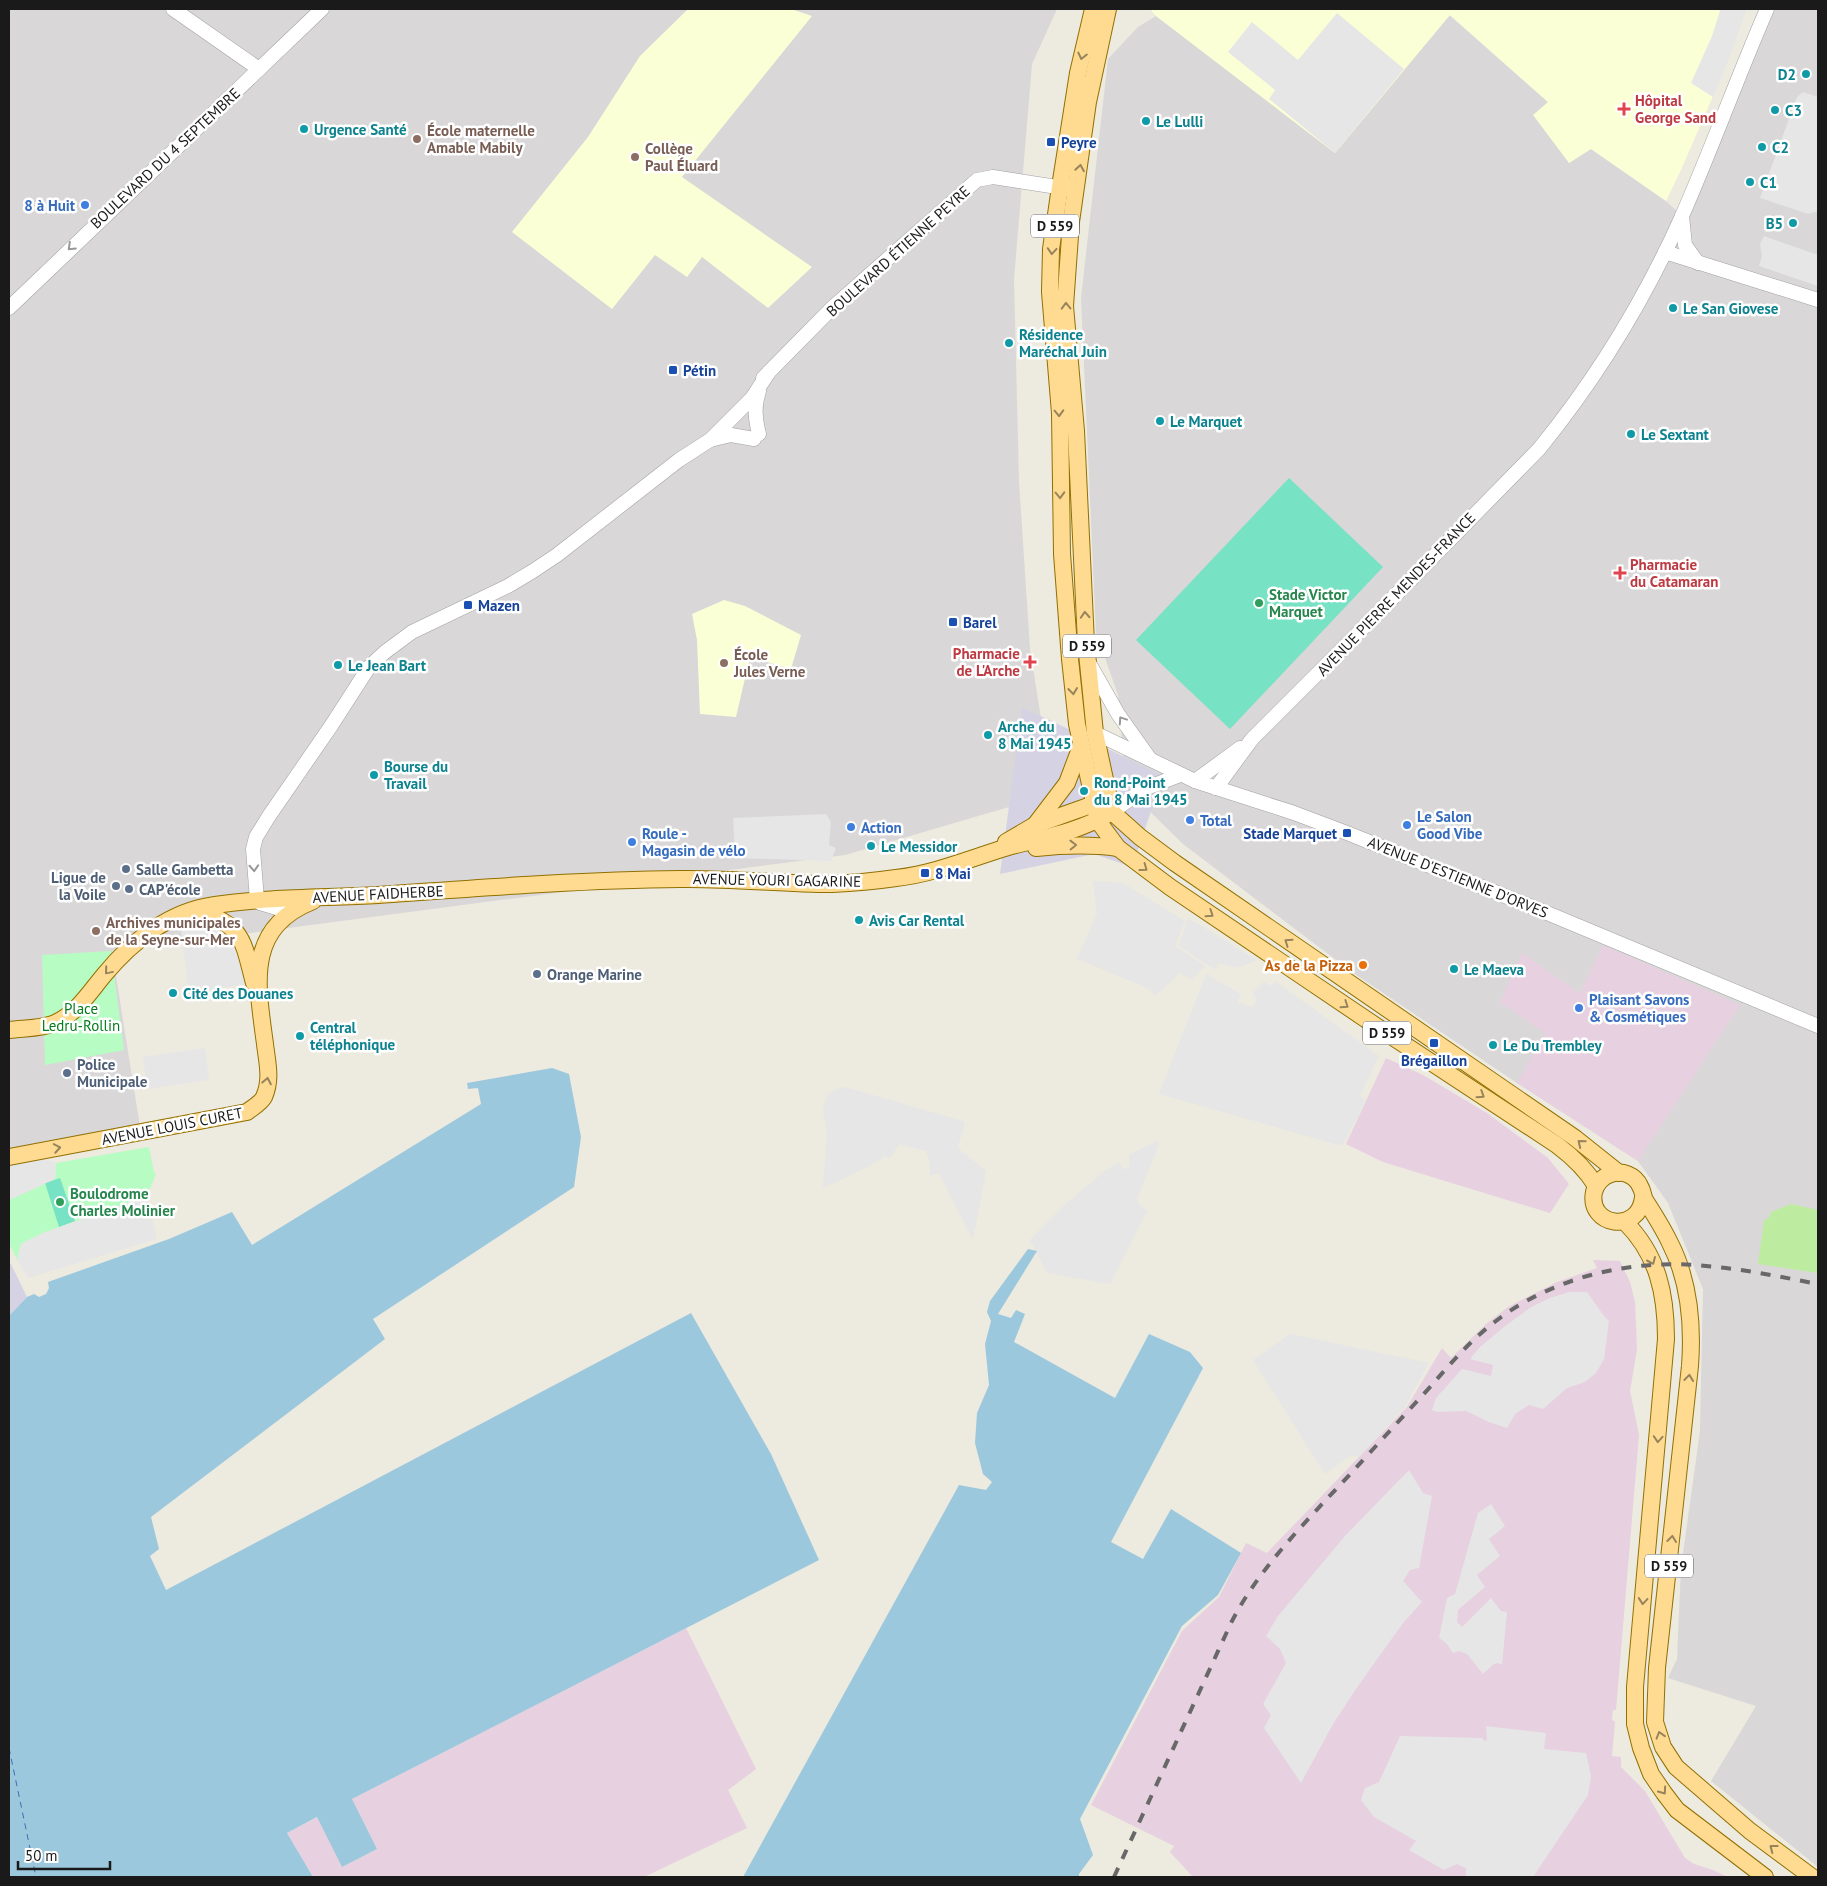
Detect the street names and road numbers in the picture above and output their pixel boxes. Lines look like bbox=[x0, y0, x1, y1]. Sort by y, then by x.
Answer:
street label: BOULEVARD DU 4 SEPTEMBRE bbox=[86, 84, 244, 232]
street label: BOULEVARD ÉTIENNE PEYRE bbox=[822, 181, 974, 321]
road number: D 559 bbox=[1031, 215, 1079, 238]
street label: AVENUE PIERRE MENDES-FRANCE bbox=[1313, 508, 1479, 680]
road number: D 559 bbox=[1063, 634, 1111, 658]
street label: AVENUE D'ESTIENNE D'ORVES bbox=[1365, 832, 1551, 922]
street label: AVENUE YOURI GAGARINE bbox=[693, 869, 861, 891]
street label: AVENUE FAIDHERBE bbox=[312, 881, 444, 907]
road number: D 559 bbox=[1363, 1021, 1411, 1044]
street label: AVENUE LOUIS CURET bbox=[100, 1103, 245, 1149]
road number: D 559 bbox=[1645, 1554, 1693, 1578]

